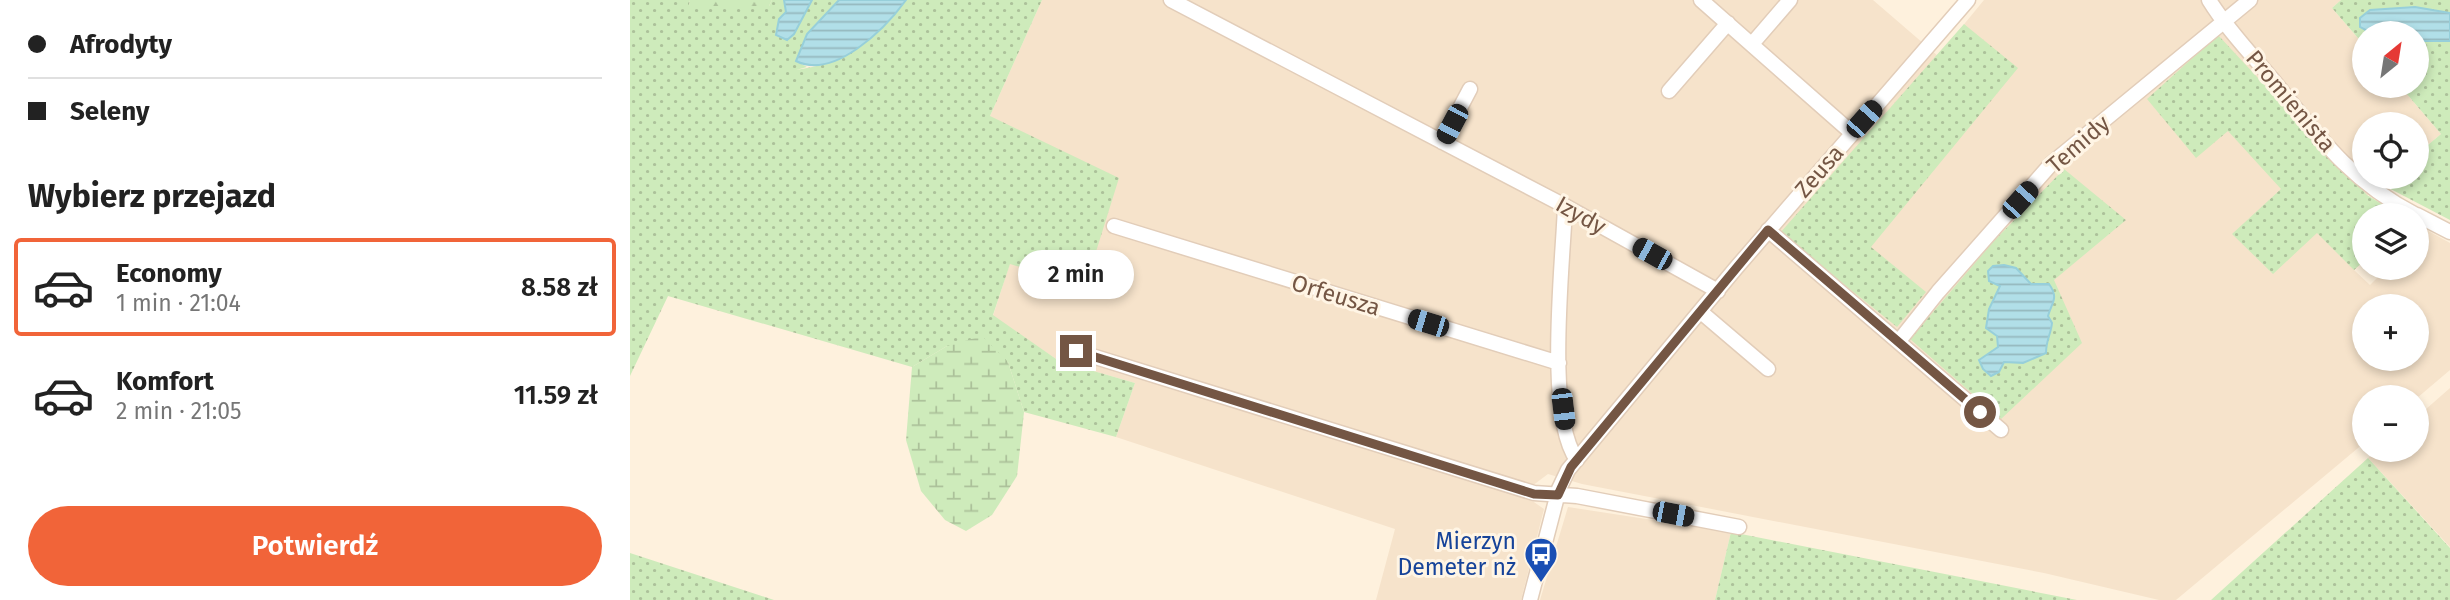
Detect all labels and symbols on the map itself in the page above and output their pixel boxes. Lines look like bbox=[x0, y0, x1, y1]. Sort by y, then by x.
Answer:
north arrow bbox=[2352, 21, 2429, 98]
street label: Promienista bbox=[2240, 44, 2342, 158]
car bbox=[1843, 96, 1886, 142]
car bbox=[1433, 101, 1472, 147]
street label: Temidy bbox=[2041, 109, 2116, 179]
street label: Zeusa bbox=[1789, 139, 1849, 203]
car bbox=[1999, 177, 2042, 223]
street label: Izydy bbox=[1551, 190, 1612, 240]
car bbox=[1629, 235, 1676, 273]
callout: 2 min bbox=[1018, 250, 1134, 298]
street label: Orfeusza bbox=[1288, 268, 1384, 322]
car bbox=[1405, 307, 1452, 339]
route end bbox=[1060, 335, 1092, 367]
car bbox=[1551, 387, 1576, 431]
route start bbox=[1964, 396, 1996, 428]
car bbox=[1651, 500, 1696, 528]
place label: Mierzyn Demeter nż bbox=[1397, 527, 1516, 581]
bus stop icon: Mierzyn Demeter nż bbox=[1522, 535, 1560, 584]

